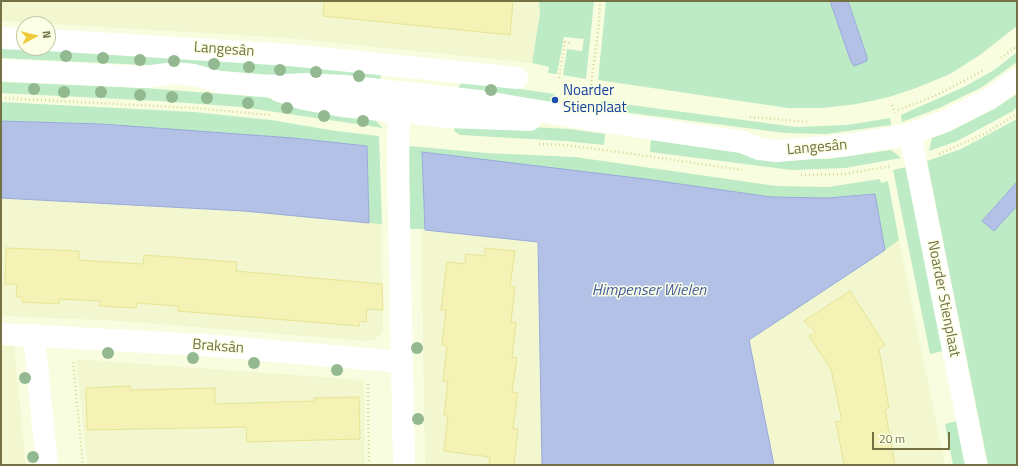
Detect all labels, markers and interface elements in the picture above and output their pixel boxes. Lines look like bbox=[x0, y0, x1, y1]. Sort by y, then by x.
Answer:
north arrow bbox=[16, 16, 56, 56]
text: N bbox=[39, 30, 55, 39]
street label: Langesân bbox=[193, 39, 255, 61]
place label: Noarder Stienplaat bbox=[563, 82, 627, 117]
marker: Noarder Stienplaat bbox=[550, 95, 560, 105]
street label: Langesân bbox=[786, 136, 848, 160]
street label: Noarder Stienplaat bbox=[923, 239, 963, 359]
water label: Himpenser Wielen bbox=[592, 281, 706, 301]
street label: Braksân bbox=[192, 336, 244, 358]
scale bar bbox=[874, 424, 952, 450]
text: 20 m bbox=[879, 429, 905, 448]

